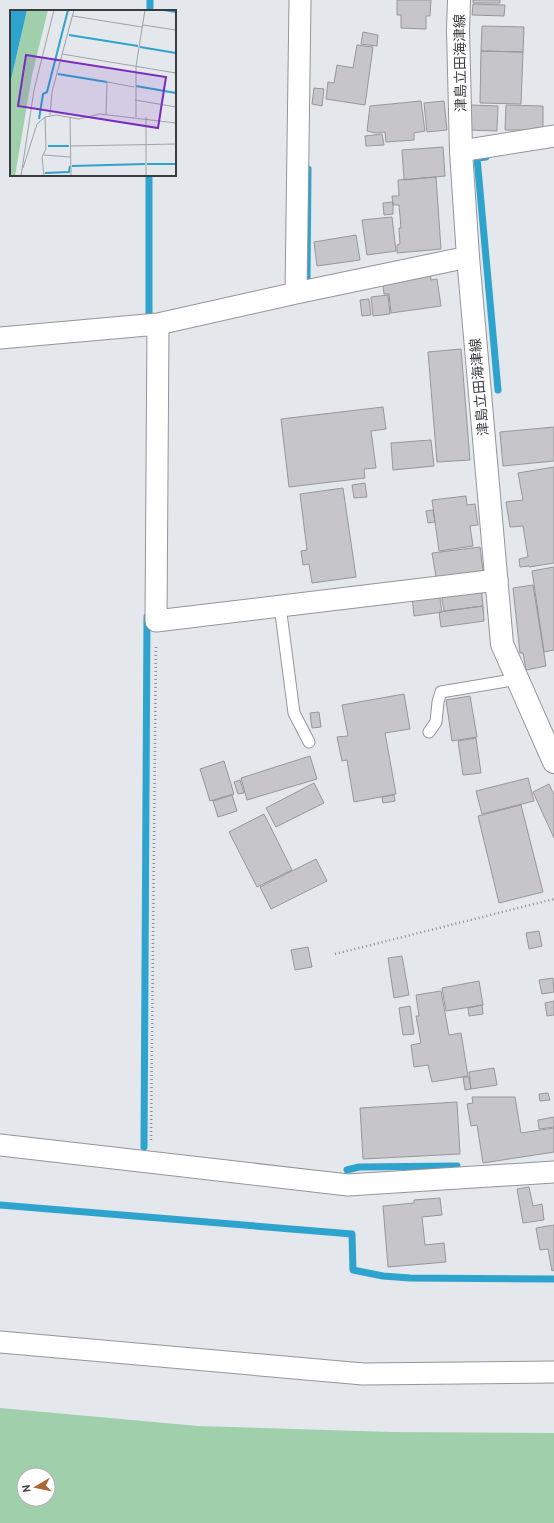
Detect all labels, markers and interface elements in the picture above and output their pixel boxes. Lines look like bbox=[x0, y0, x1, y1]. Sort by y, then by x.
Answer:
inset map bbox=[10, 10, 176, 176]
street label: 津島立田海津線 bbox=[450, 14, 470, 112]
street label: 津島立田海津線 bbox=[466, 337, 492, 437]
north arrow bbox=[16, 1467, 56, 1507]
text: N bbox=[19, 1484, 34, 1493]

